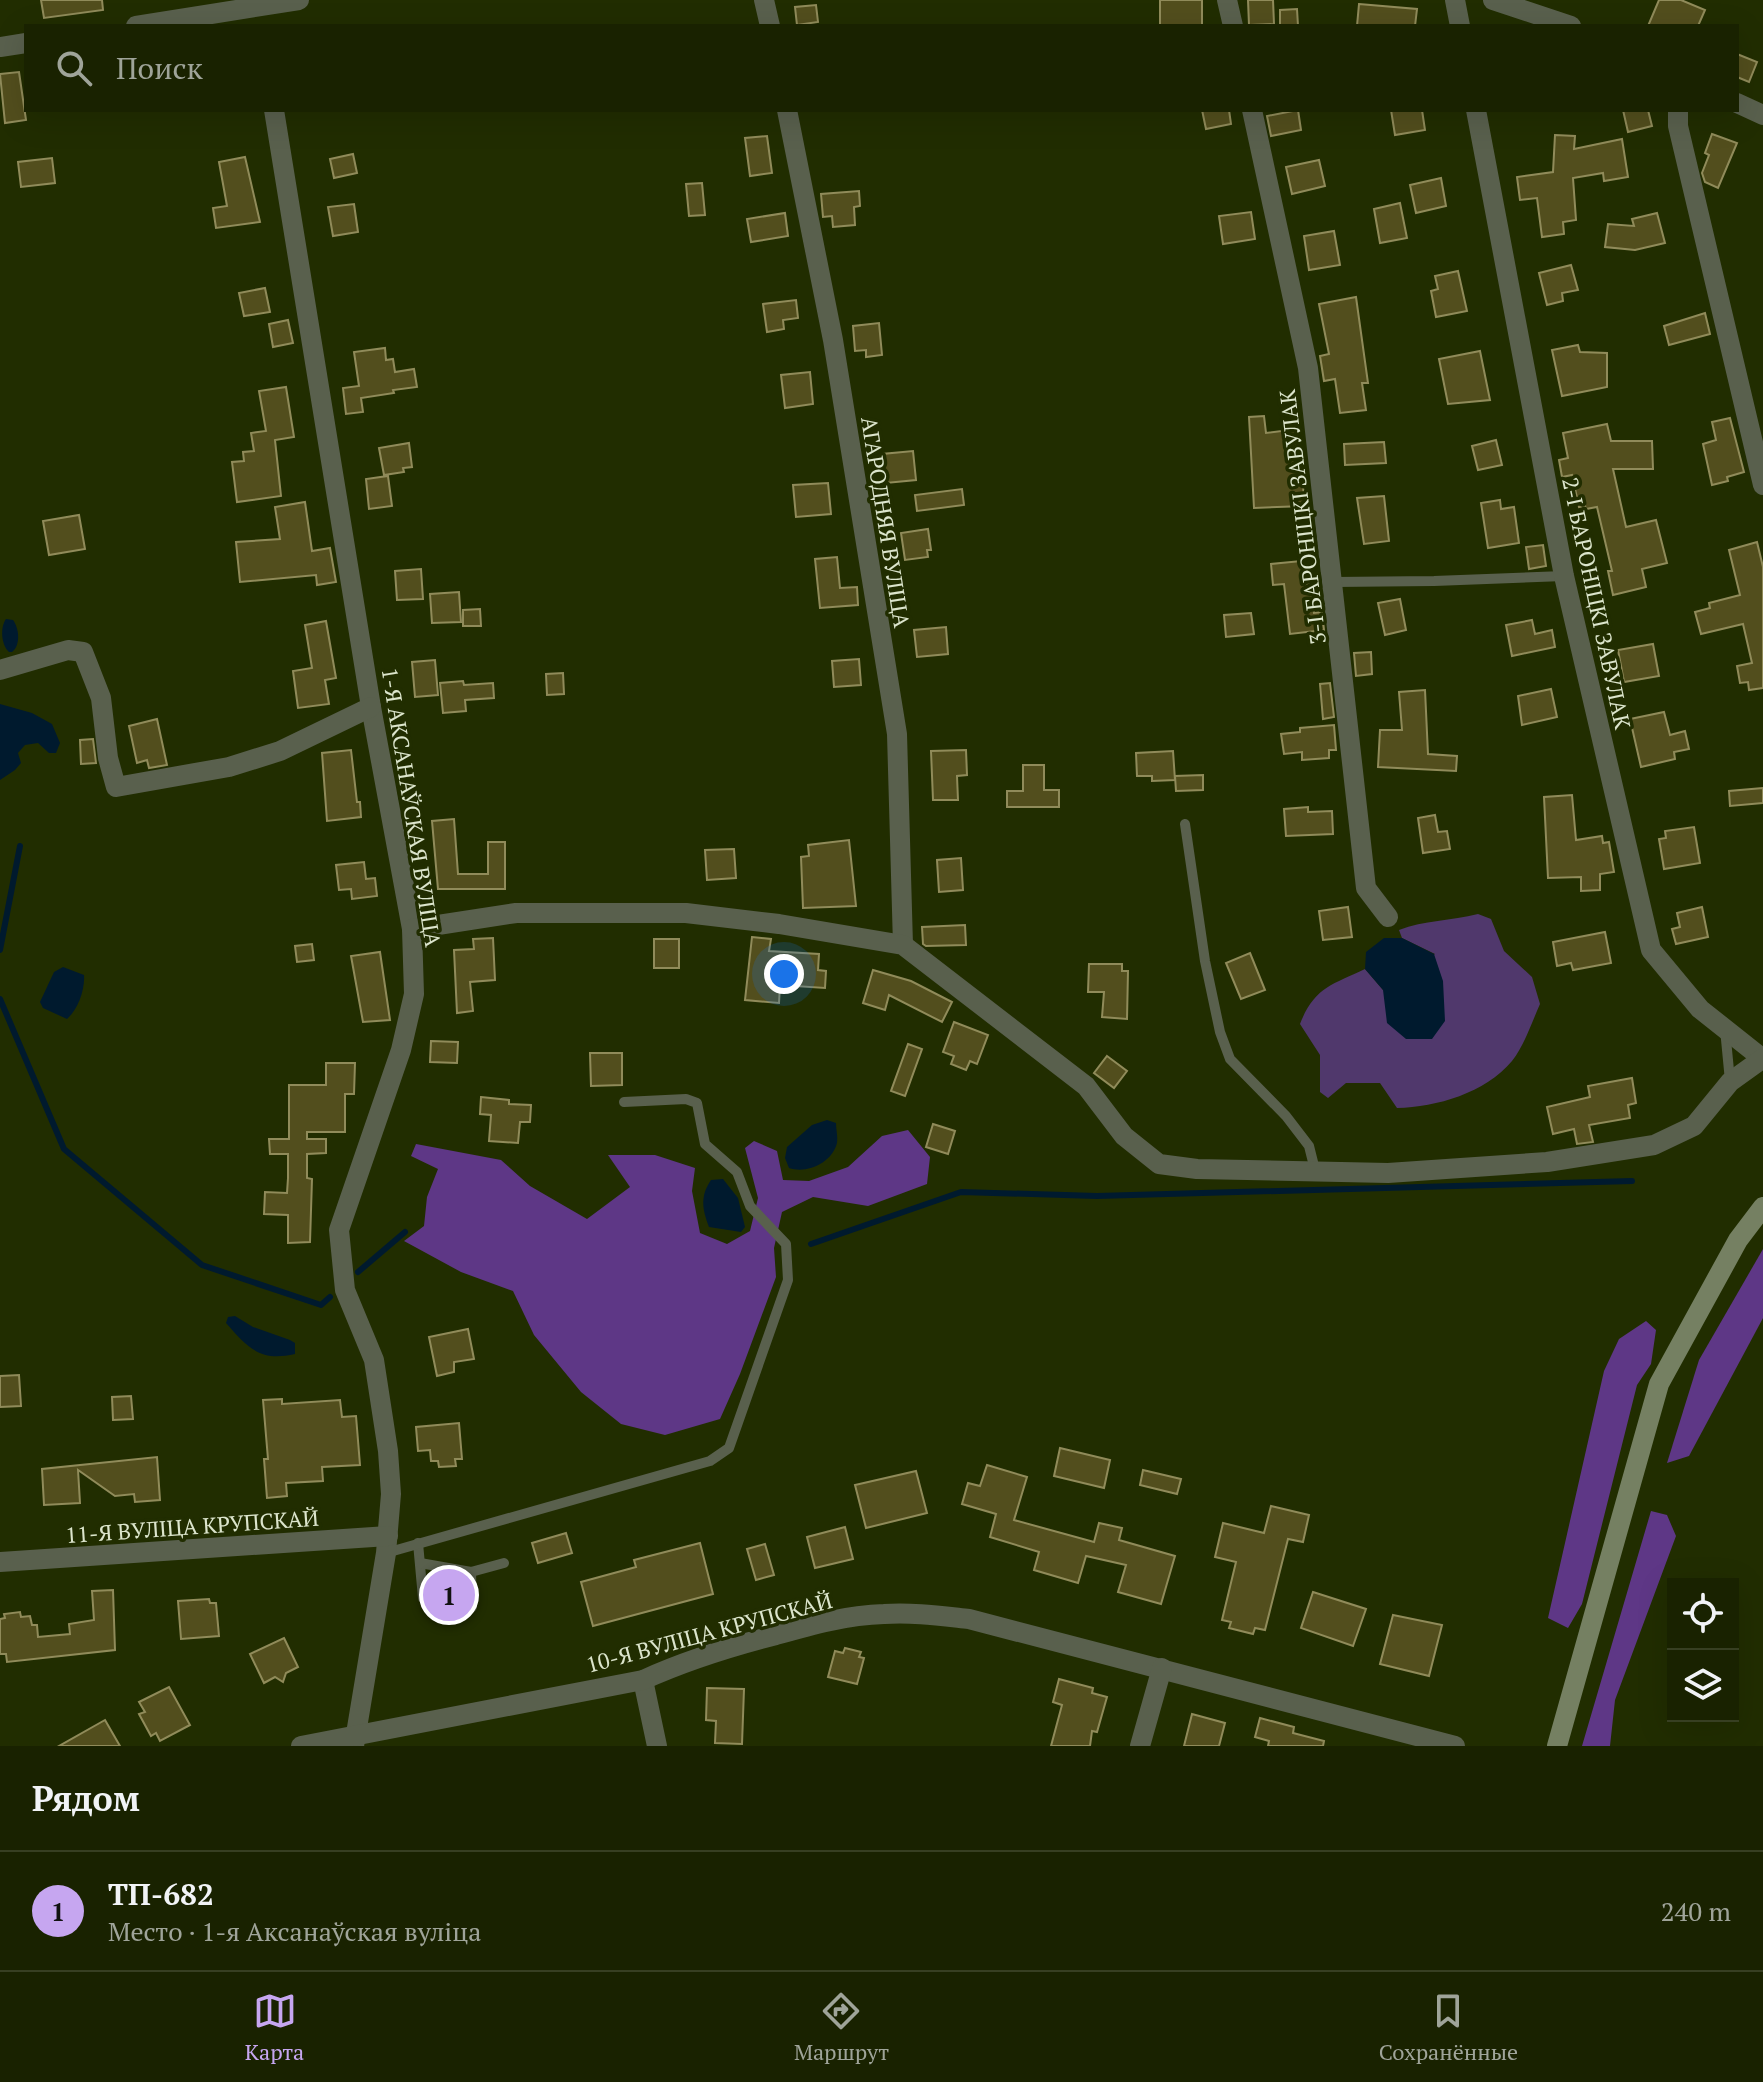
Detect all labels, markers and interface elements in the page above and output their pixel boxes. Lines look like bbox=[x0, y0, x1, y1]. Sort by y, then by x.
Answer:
search box bbox=[24, 24, 1739, 112]
icon: search bbox=[52, 46, 96, 90]
text: Поиск bbox=[116, 48, 203, 88]
street label: 3-І БАРОНІЦКІ ЗАВУЛАК bbox=[1272, 387, 1332, 646]
street label: АГАРОДНЯЯ ВУЛІЦА bbox=[855, 415, 917, 630]
street label: 2-І БАРОНІЦКІ ЗАВУЛАК bbox=[1556, 474, 1638, 732]
street label: 1-Я АКСАНАЎСКАЯ ВУЛІЦА bbox=[376, 665, 449, 950]
your location bbox=[764, 954, 804, 994]
street label: 11-Я ВУЛІЦА КРУПСКАЙ bbox=[64, 1503, 320, 1549]
pin: 1 bbox=[423, 1565, 475, 1625]
map controls bbox=[1667, 1578, 1739, 1722]
button: locate bbox=[1667, 1578, 1739, 1650]
street label: 10-Я ВУЛІЦА КРУПСКАЙ bbox=[583, 1585, 835, 1679]
button: layers bbox=[1667, 1650, 1739, 1722]
text: Рядом bbox=[32, 1776, 140, 1821]
text: ТП-682 bbox=[108, 1874, 214, 1914]
text: 1 bbox=[51, 1894, 65, 1928]
text: 240 m bbox=[1661, 1894, 1731, 1928]
text: Место · 1-я Аксанаўская вуліца bbox=[108, 1914, 481, 1948]
tab: Карта bbox=[245, 1989, 304, 2066]
tab: Маршрут bbox=[794, 1989, 889, 2066]
tab: Сохранённые bbox=[1379, 1989, 1518, 2066]

